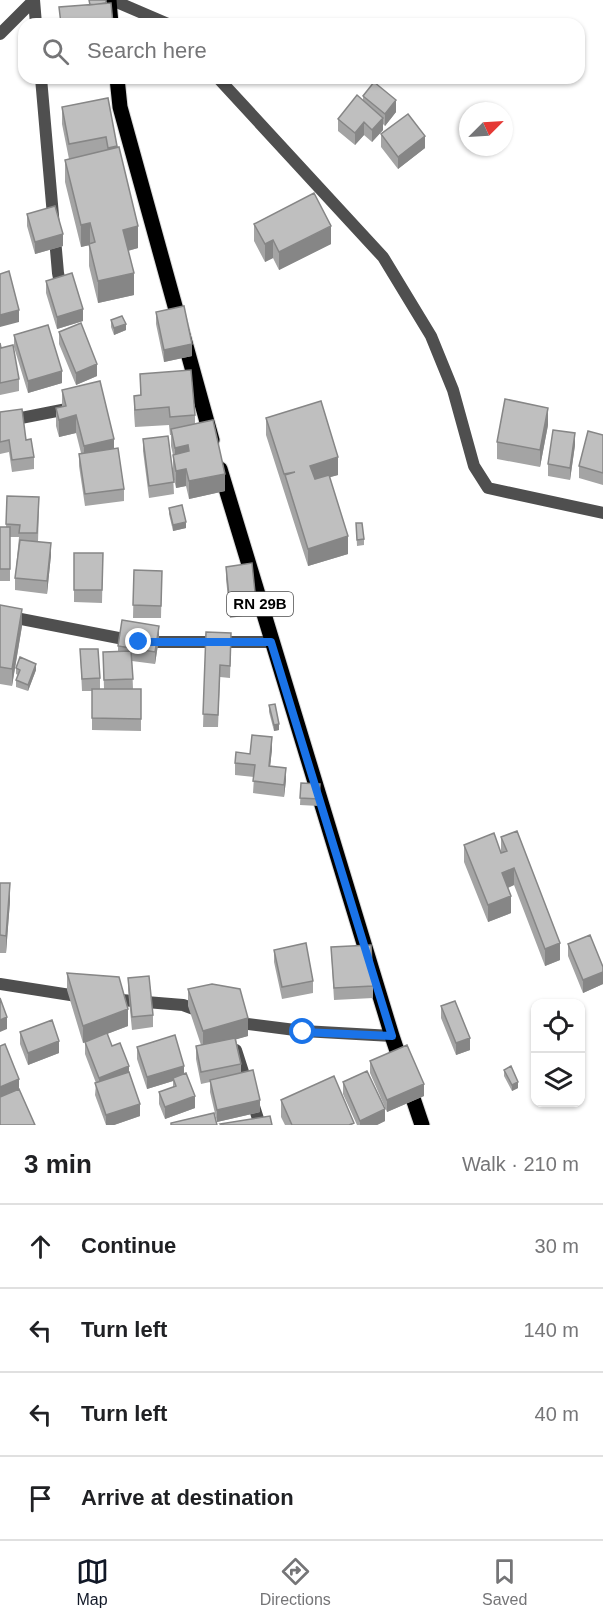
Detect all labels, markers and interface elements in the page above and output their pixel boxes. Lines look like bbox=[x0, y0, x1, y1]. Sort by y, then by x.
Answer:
search box bbox=[18, 18, 585, 84]
icon: search bbox=[39, 35, 72, 68]
text: Search here bbox=[87, 38, 207, 63]
north arrow bbox=[459, 102, 513, 156]
road number: RN 29B bbox=[227, 592, 293, 616]
route end bbox=[125, 628, 151, 654]
map controls bbox=[531, 999, 585, 1107]
button: locate bbox=[531, 999, 585, 1053]
route start bbox=[289, 1018, 315, 1044]
button: layers bbox=[531, 1053, 585, 1107]
text: 3 min bbox=[24, 1149, 92, 1179]
text: Walk · 210 m bbox=[462, 1153, 579, 1175]
icon: ahead bbox=[24, 1230, 57, 1263]
text: Continue bbox=[81, 1233, 176, 1258]
text: 30 m bbox=[535, 1235, 579, 1257]
icon: left bbox=[24, 1314, 57, 1347]
text: Turn left bbox=[81, 1317, 167, 1342]
text: 140 m bbox=[523, 1319, 579, 1341]
icon: left bbox=[24, 1398, 57, 1431]
text: Turn left bbox=[81, 1401, 167, 1426]
text: 40 m bbox=[535, 1403, 579, 1425]
icon: arrive bbox=[24, 1482, 57, 1515]
text: Arrive at destination bbox=[81, 1485, 294, 1510]
tab: Map bbox=[76, 1555, 109, 1609]
tab: Directions bbox=[260, 1555, 331, 1609]
tab: Saved bbox=[482, 1555, 527, 1609]

